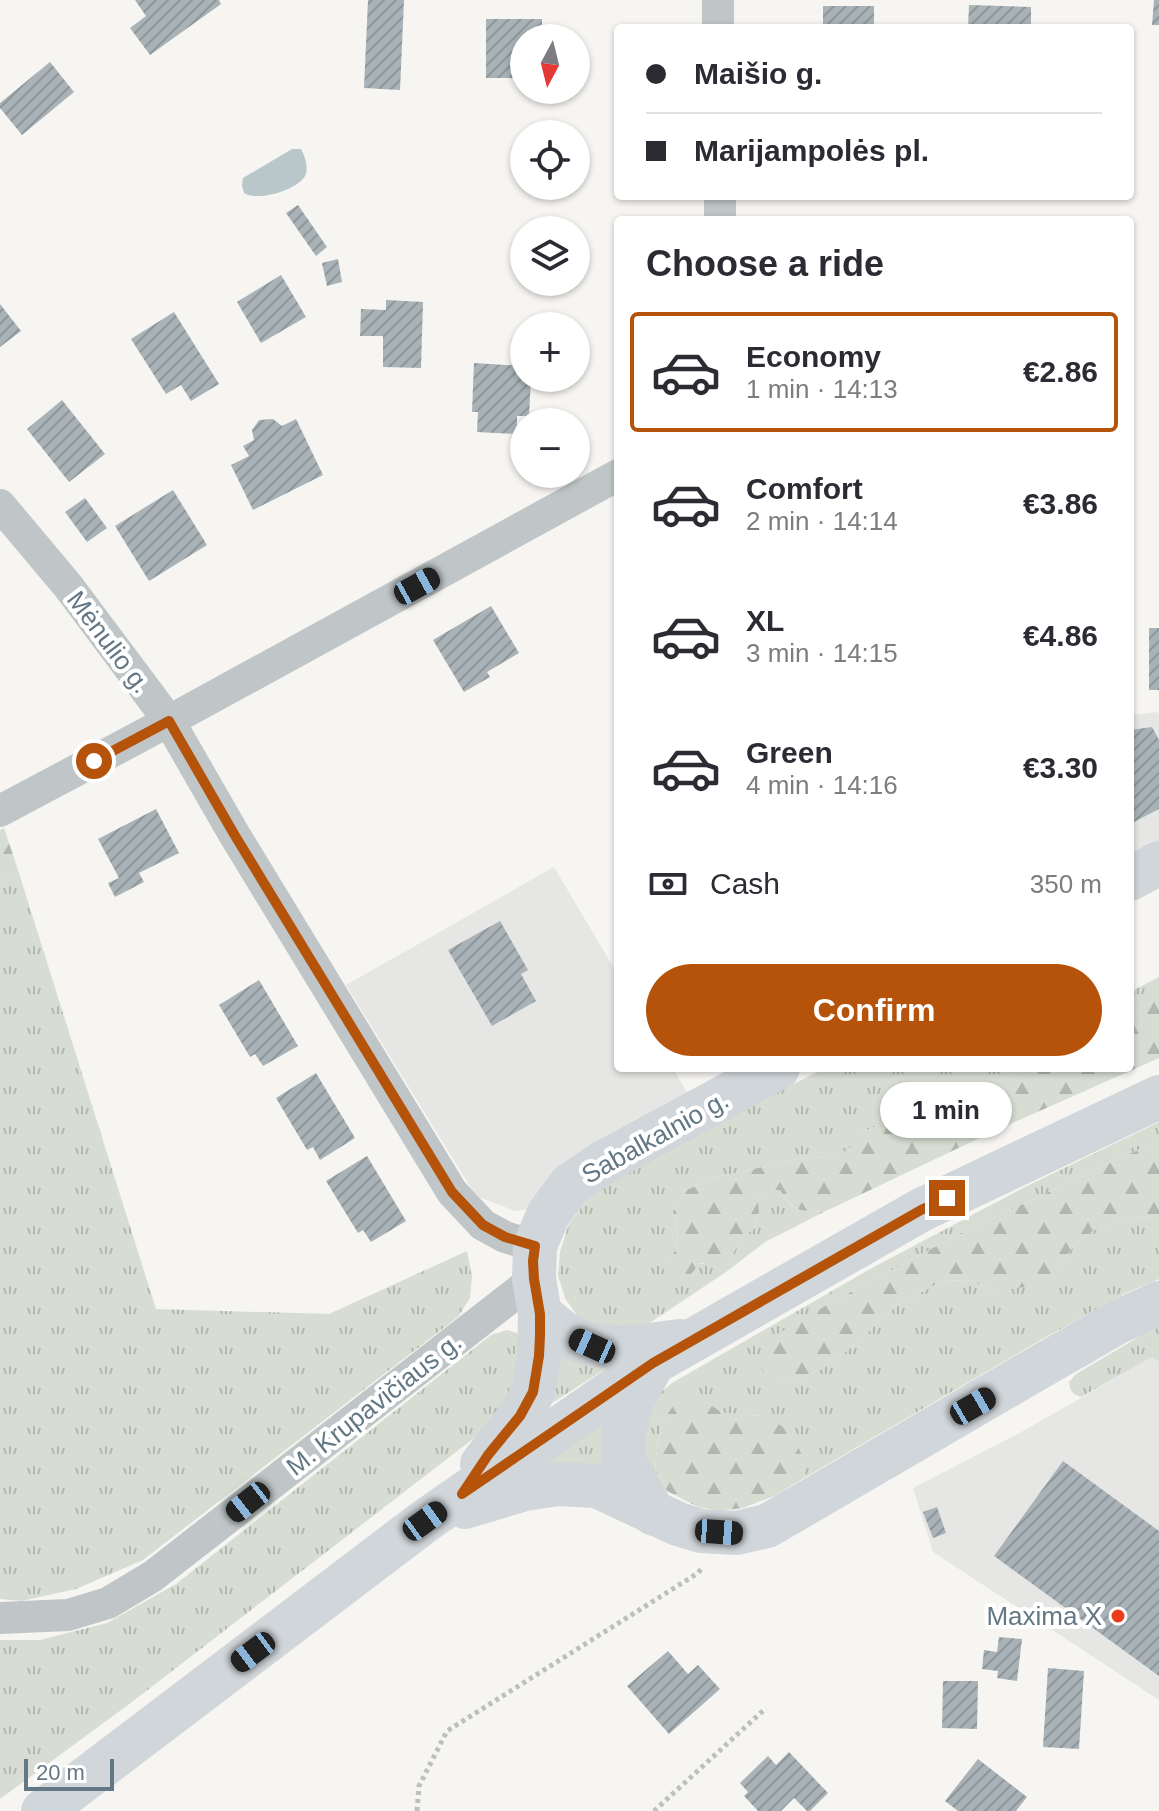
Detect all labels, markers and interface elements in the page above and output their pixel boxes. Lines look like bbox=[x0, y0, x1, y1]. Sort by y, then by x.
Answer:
north arrow bbox=[510, 24, 590, 104]
map controls bbox=[510, 24, 590, 488]
text: Maišio g. bbox=[694, 57, 822, 90]
button: locate bbox=[510, 120, 590, 200]
text: Marijampolės pl. bbox=[694, 134, 929, 167]
button: layers bbox=[510, 216, 590, 296]
text: Choose a ride bbox=[646, 243, 884, 284]
button: + bbox=[510, 312, 590, 392]
icon: car bbox=[650, 336, 722, 408]
text: Economy bbox=[746, 340, 881, 373]
text: €2.86 bbox=[1023, 355, 1098, 388]
text: 1 min · 14:13 bbox=[746, 374, 898, 404]
button: − bbox=[510, 408, 590, 488]
icon: car bbox=[650, 468, 722, 540]
text: Comfort bbox=[746, 472, 863, 505]
text: €3.86 bbox=[1023, 487, 1098, 520]
text: 2 min · 14:14 bbox=[746, 506, 898, 536]
car bbox=[390, 564, 444, 608]
street label: Mėnulio g. bbox=[61, 585, 157, 699]
icon: car bbox=[650, 600, 722, 672]
text: XL bbox=[746, 604, 784, 637]
text: €4.86 bbox=[1023, 619, 1098, 652]
text: 3 min · 14:15 bbox=[746, 638, 898, 668]
icon: car bbox=[650, 732, 722, 804]
text: Green bbox=[746, 736, 833, 769]
route start bbox=[76, 743, 112, 779]
text: €3.30 bbox=[1023, 751, 1098, 784]
text: 4 min · 14:16 bbox=[746, 770, 898, 800]
icon: cash bbox=[646, 862, 690, 906]
text: Cash bbox=[710, 867, 780, 900]
text: 350 m bbox=[1030, 869, 1102, 899]
button: Confirm bbox=[646, 964, 1102, 1056]
callout: 1 min bbox=[881, 1082, 1013, 1138]
street label: Sabalkalnio g. bbox=[576, 1084, 734, 1190]
text: 1 min bbox=[912, 1095, 980, 1125]
route end bbox=[929, 1180, 965, 1216]
car bbox=[565, 1325, 619, 1367]
street label: M. Krupavičiaus g. bbox=[280, 1326, 468, 1482]
car bbox=[946, 1384, 1000, 1428]
car bbox=[222, 1478, 274, 1526]
car bbox=[399, 1497, 451, 1545]
car bbox=[694, 1518, 744, 1546]
place label: Maxima X bbox=[986, 1601, 1102, 1631]
marker: Maxima X bbox=[1109, 1607, 1127, 1625]
car bbox=[227, 1628, 279, 1676]
scale bar bbox=[24, 1755, 114, 1791]
text: 20 m bbox=[36, 1760, 85, 1785]

